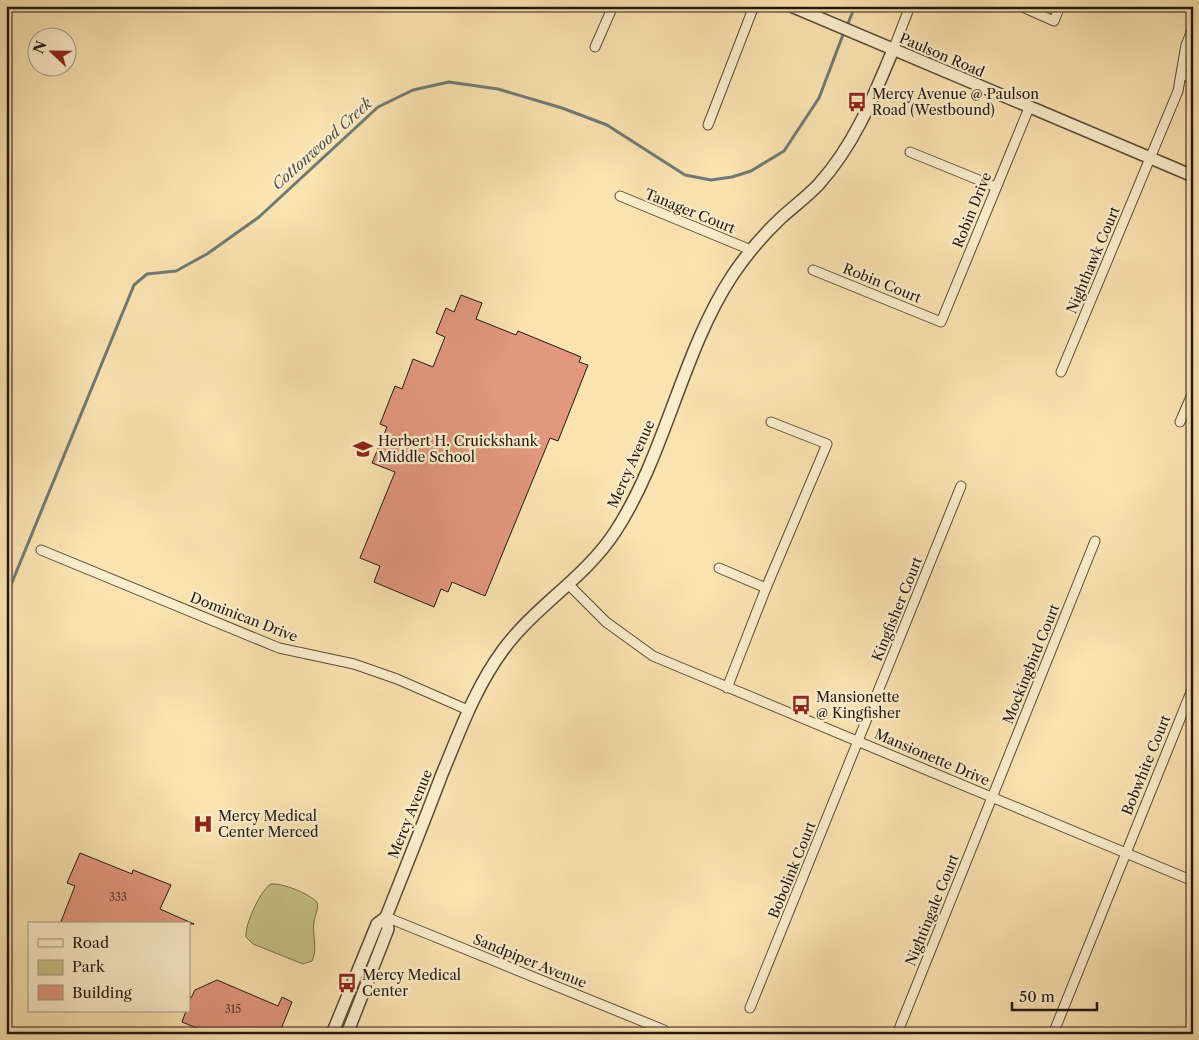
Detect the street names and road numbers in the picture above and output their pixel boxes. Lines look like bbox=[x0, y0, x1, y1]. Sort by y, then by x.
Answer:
street label: Paulson Road bbox=[897, 29, 988, 81]
street label: Robin Drive bbox=[949, 169, 995, 251]
street label: Tanager Court bbox=[642, 185, 738, 237]
street label: Nighthawk Court bbox=[1062, 204, 1124, 316]
street label: Robin Court bbox=[840, 259, 924, 307]
street label: Mercy Avenue bbox=[603, 417, 659, 511]
street label: Kingfisher Court bbox=[868, 554, 926, 664]
street label: Dominican Drive bbox=[188, 588, 301, 646]
street label: Mockingbird Court bbox=[999, 601, 1063, 727]
street label: Bobwhite Court bbox=[1118, 712, 1174, 818]
street label: Mansionette Drive bbox=[872, 725, 993, 789]
street label: Mercy Avenue bbox=[384, 767, 436, 861]
street label: Bobolink Court bbox=[764, 819, 820, 921]
street label: Nightingale Court bbox=[901, 851, 963, 969]
street label: Sandpiper Avenue bbox=[471, 930, 590, 992]

